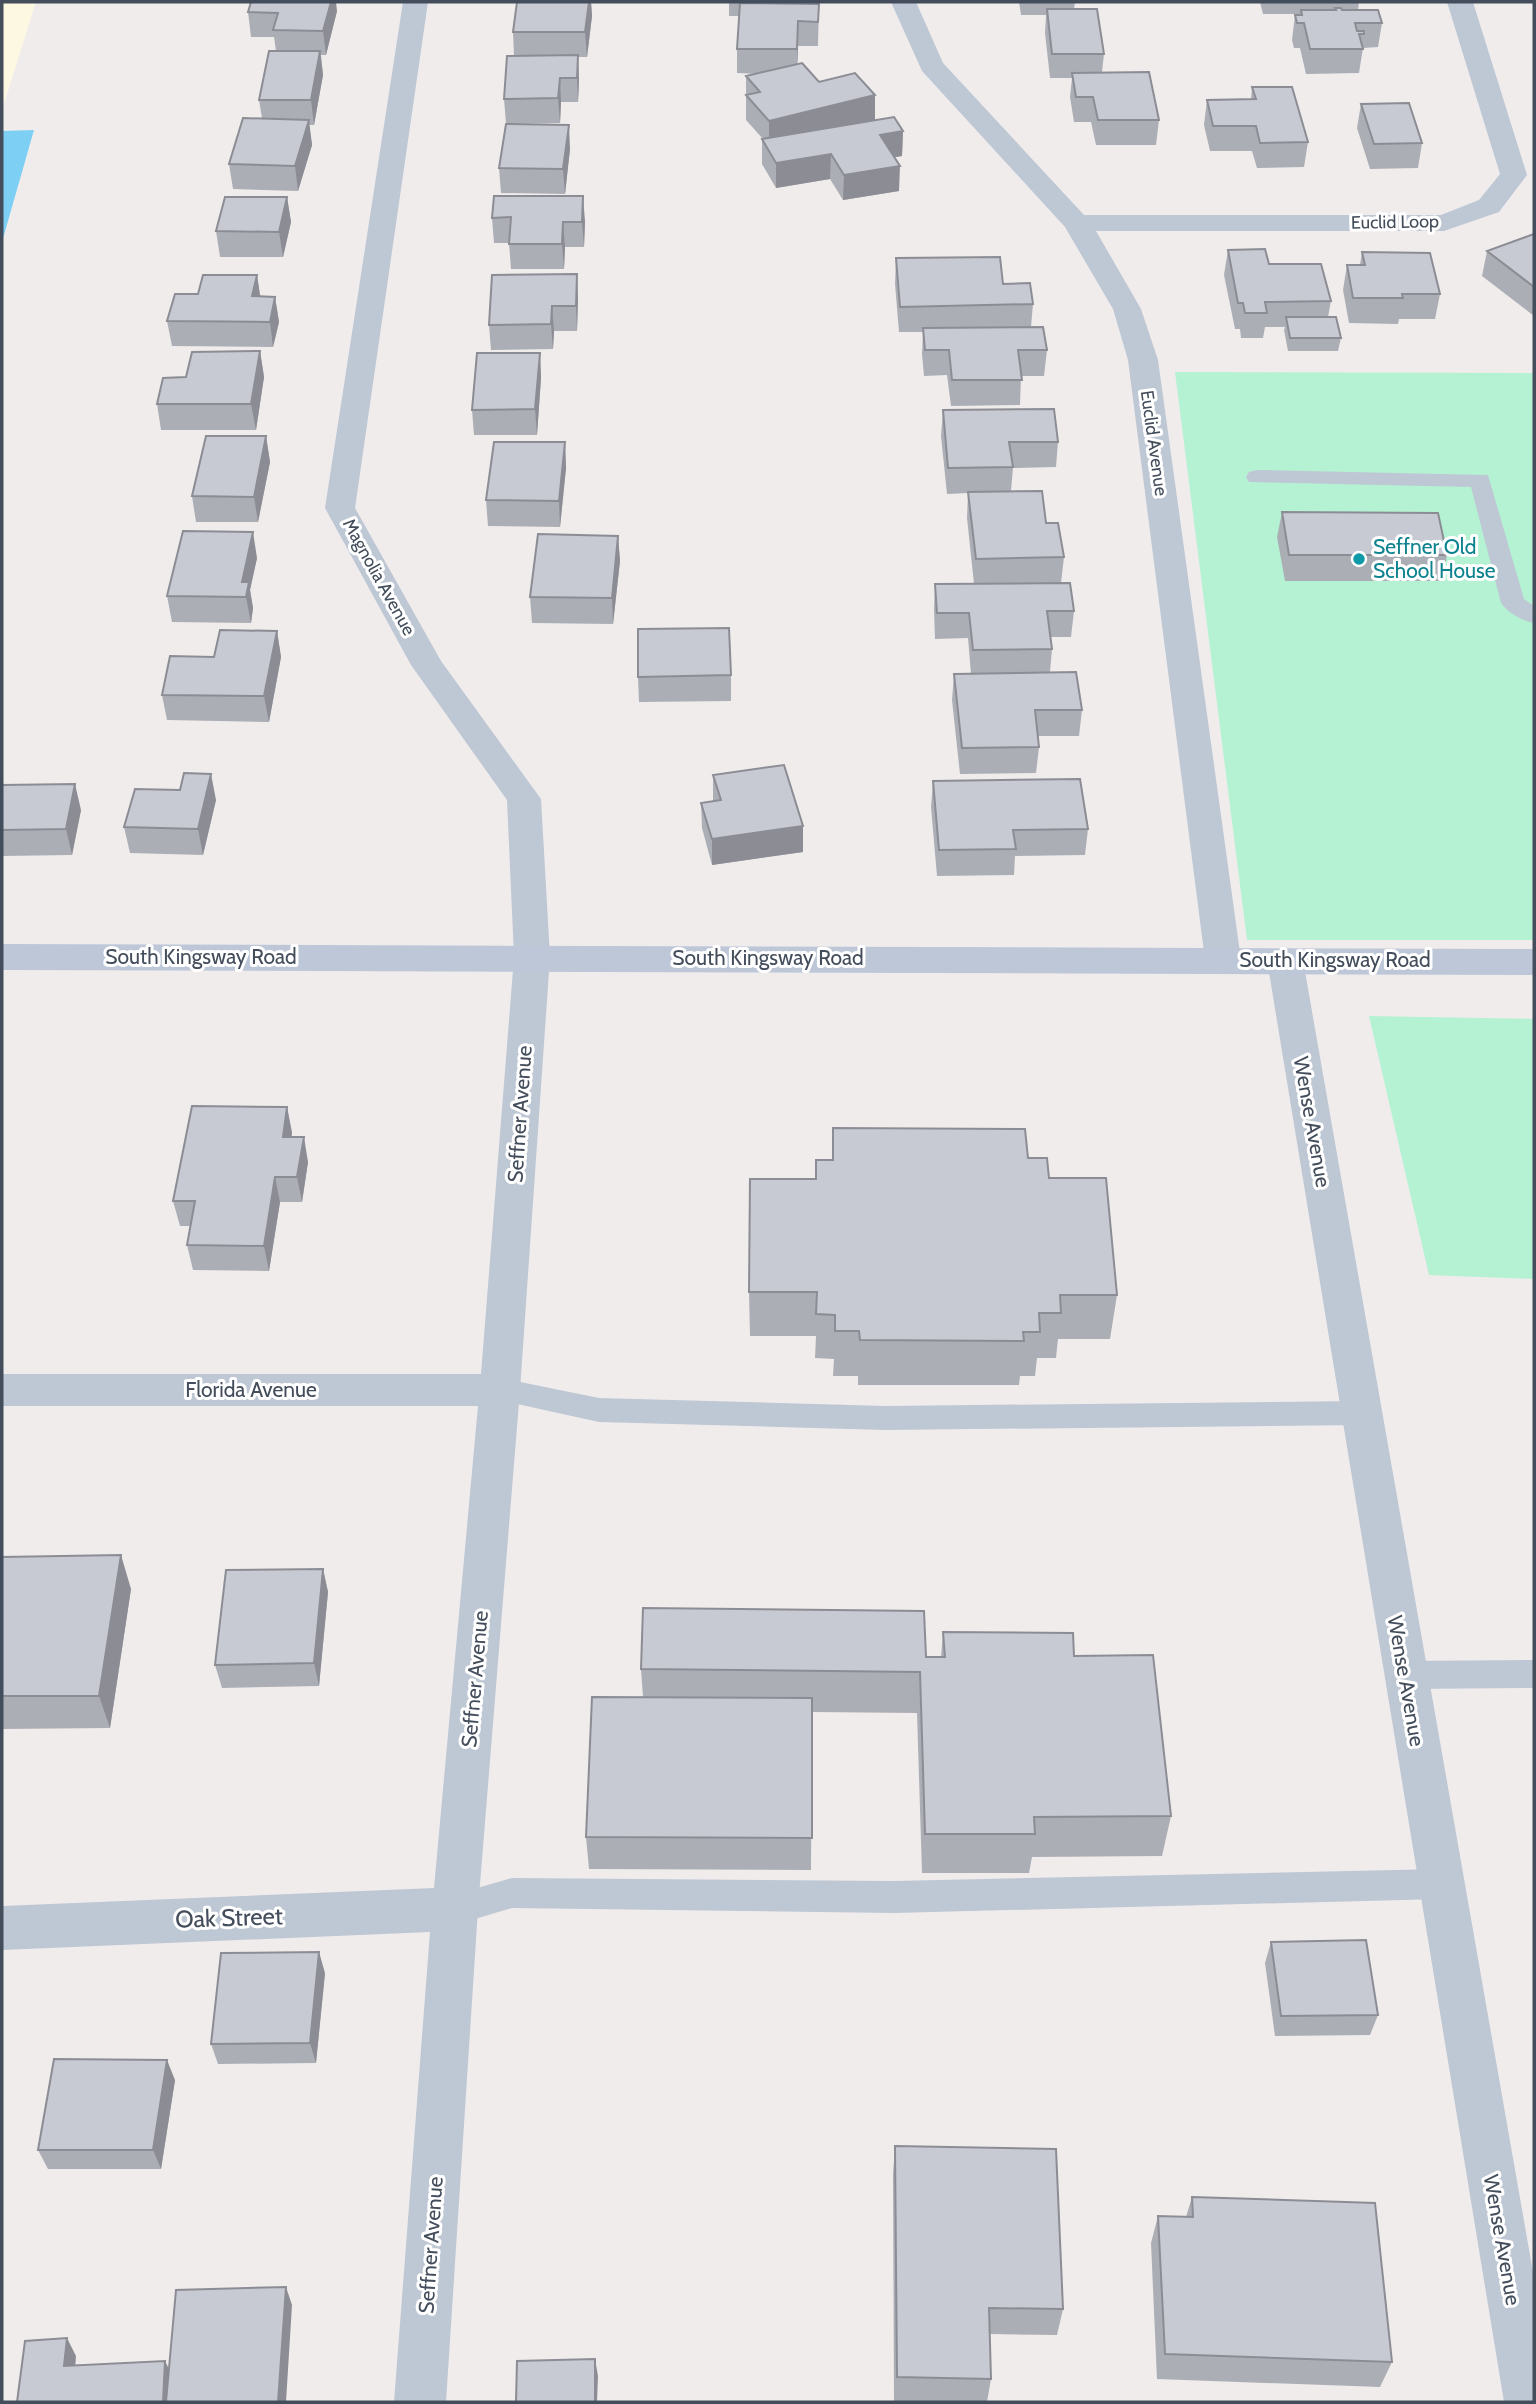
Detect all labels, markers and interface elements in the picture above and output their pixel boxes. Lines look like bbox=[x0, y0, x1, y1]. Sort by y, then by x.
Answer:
street label: Euclid Loop bbox=[1351, 210, 1439, 234]
street label: Euclid Avenue bbox=[1136, 389, 1172, 497]
street label: Magnolia Avenue bbox=[338, 515, 420, 639]
place label: Seffner Old School House bbox=[1373, 534, 1496, 583]
marker: Seffner Old School House bbox=[1351, 551, 1367, 567]
street label: South Kingsway Road bbox=[105, 944, 297, 969]
street label: South Kingsway Road bbox=[672, 945, 864, 970]
street label: South Kingsway Road bbox=[1239, 947, 1431, 972]
street label: Seffner Avenue bbox=[502, 1044, 537, 1183]
street label: Wense Avenue bbox=[1289, 1055, 1336, 1189]
street label: Florida Avenue bbox=[185, 1377, 317, 1402]
street label: Seffner Avenue bbox=[456, 1609, 493, 1748]
street label: Wense Avenue bbox=[1383, 1614, 1430, 1748]
street label: Oak Street bbox=[175, 1901, 283, 1934]
street label: Wense Avenue bbox=[1479, 2173, 1526, 2307]
street label: Seffner Avenue bbox=[413, 2175, 448, 2314]

